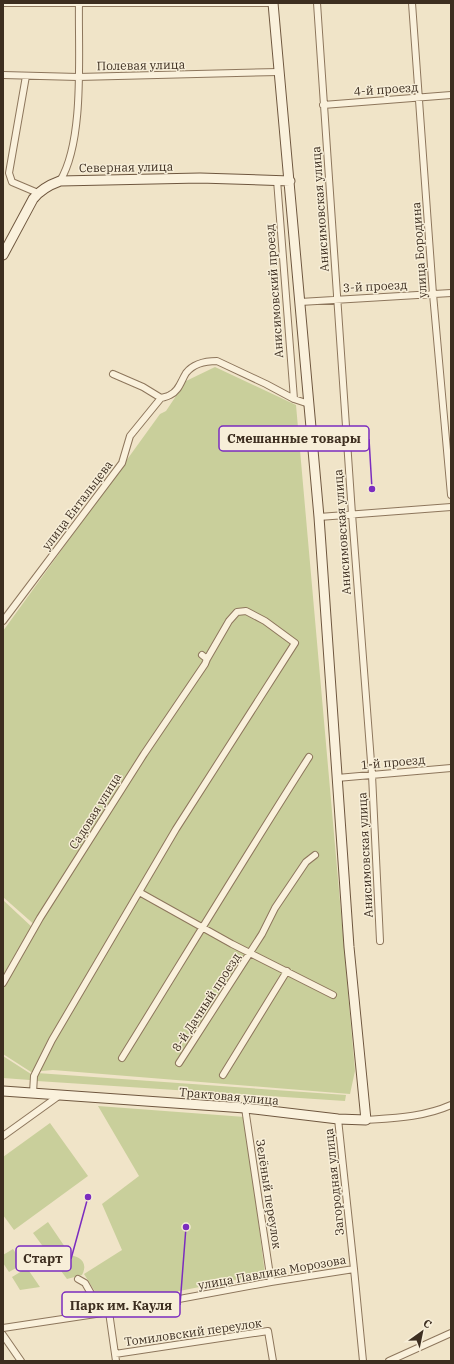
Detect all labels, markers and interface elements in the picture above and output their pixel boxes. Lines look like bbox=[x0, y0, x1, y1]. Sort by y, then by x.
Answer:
street label: Полевая улица bbox=[97, 57, 186, 73]
street label: 4-й проезд bbox=[353, 79, 419, 99]
street label: Анисимовская улица bbox=[308, 145, 332, 272]
street label: Северная улица bbox=[79, 159, 174, 175]
street label: улица Бородина bbox=[408, 201, 430, 299]
street label: Анисимовский проезд bbox=[262, 223, 286, 359]
street label: 3-й проезд bbox=[342, 277, 408, 295]
callout: Смешанные товары bbox=[219, 426, 369, 451]
text: Смешанные товары bbox=[227, 430, 361, 447]
street label: улица Ентальцева bbox=[38, 457, 116, 553]
street label: Анисимовская улица bbox=[330, 468, 354, 595]
street label: 1-й проезд bbox=[360, 752, 426, 772]
street label: Садовая улица bbox=[66, 770, 125, 852]
street label: Анисимовская улица bbox=[354, 791, 376, 918]
street label: 8-й Дачный проезд bbox=[168, 950, 244, 1054]
street label: Трактовая улица bbox=[178, 1084, 280, 1108]
street label: Загородная улица bbox=[321, 1127, 347, 1236]
street label: Зелёный переулок bbox=[253, 1138, 285, 1250]
callout: Старт bbox=[16, 1246, 71, 1271]
text: Старт bbox=[23, 1250, 63, 1267]
street label: улица Павлика Морозова bbox=[197, 1252, 348, 1292]
callout: Парк им. Кауля bbox=[62, 1292, 180, 1317]
text: Парк им. Кауля bbox=[70, 1297, 172, 1314]
north arrow bbox=[402, 1312, 442, 1352]
street label: Томиловский переулок bbox=[123, 1315, 263, 1349]
text: С bbox=[421, 1316, 434, 1331]

